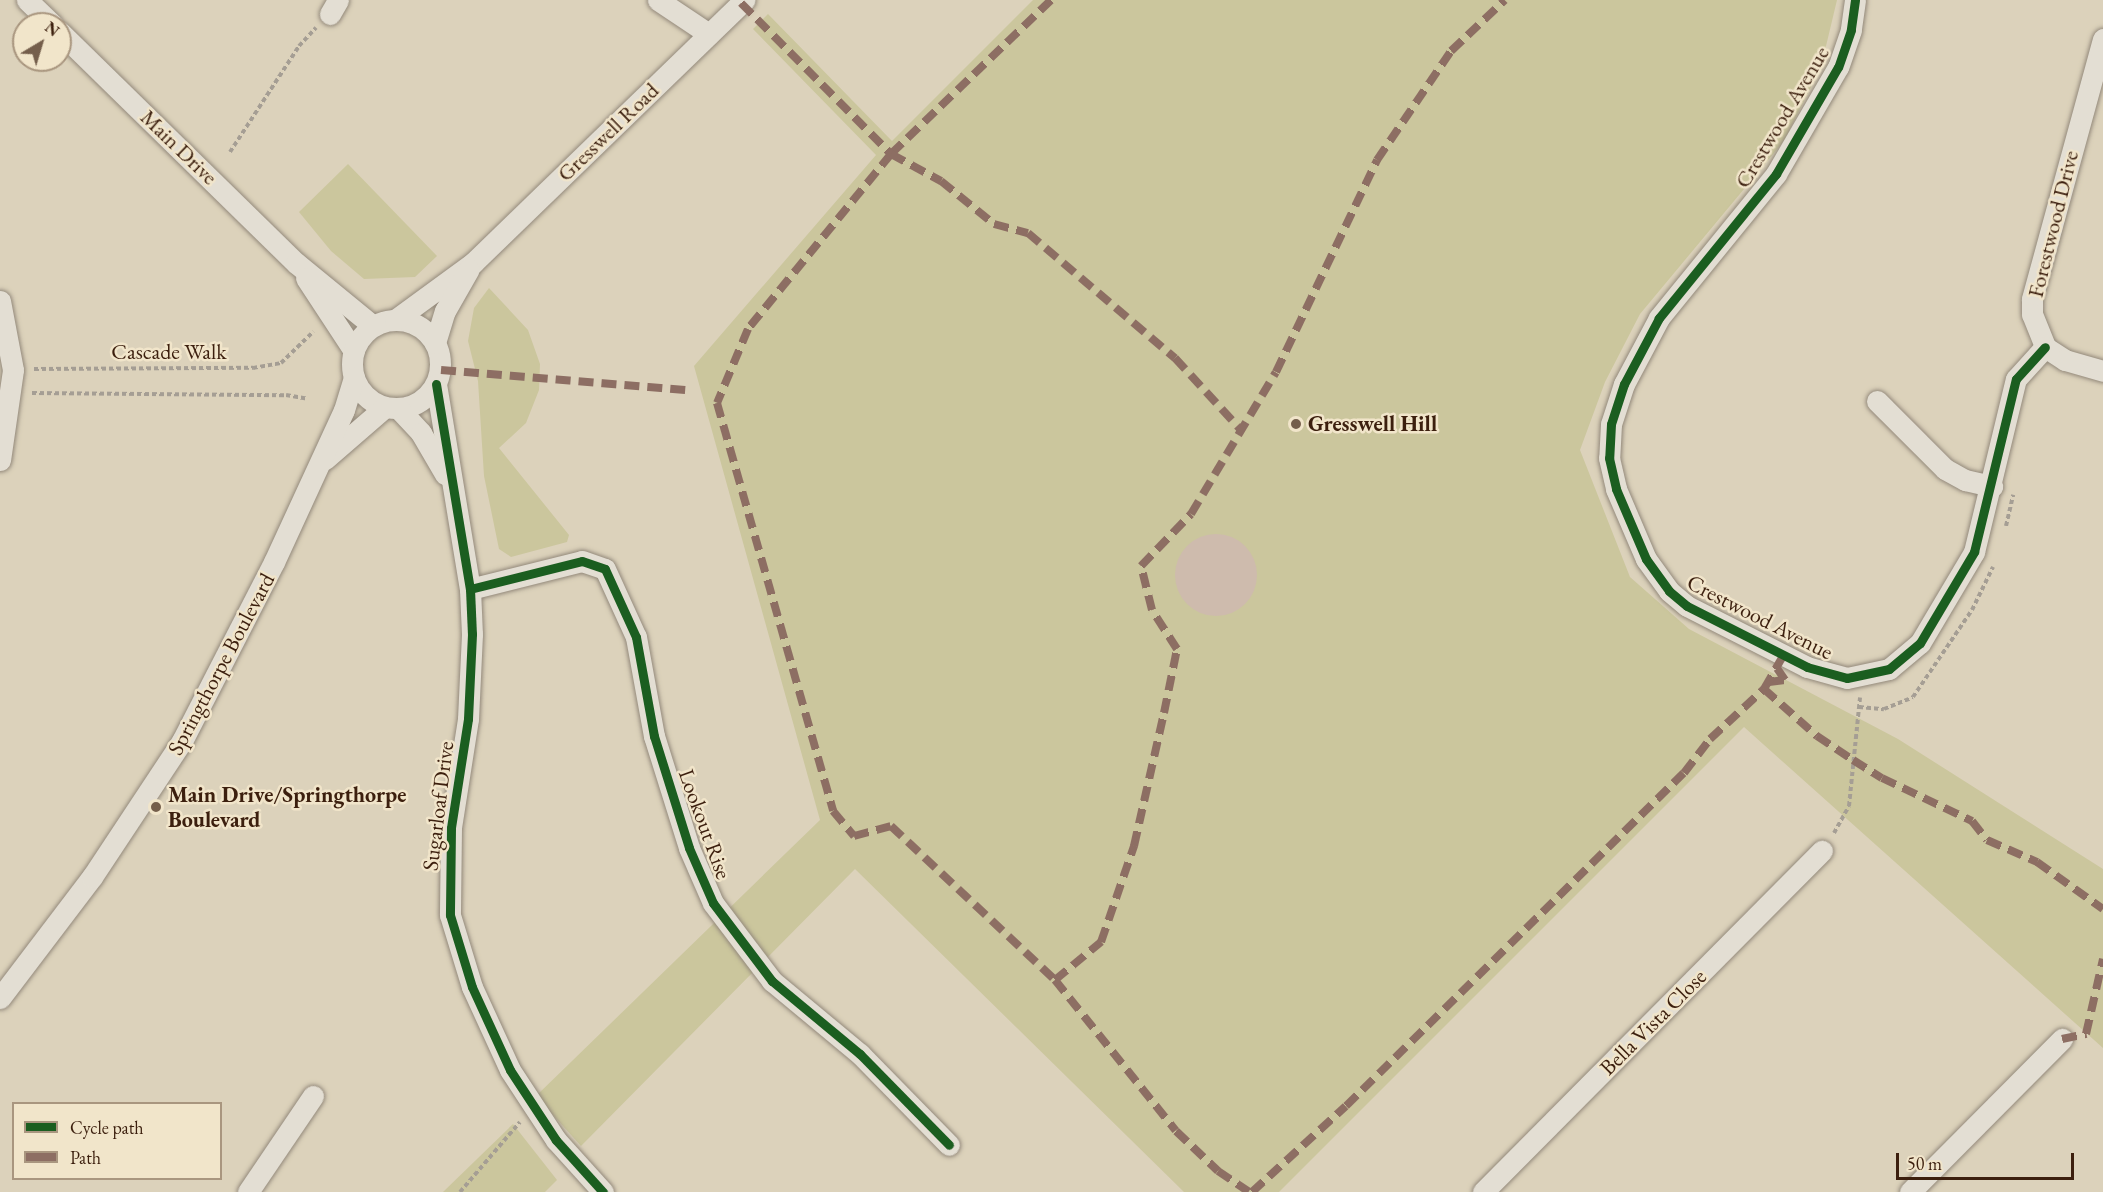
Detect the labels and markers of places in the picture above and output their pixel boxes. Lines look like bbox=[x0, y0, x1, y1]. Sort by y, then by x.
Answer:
place label: Gresswell Hill bbox=[1308, 411, 1437, 437]
marker: Gresswell Hill bbox=[1289, 417, 1303, 431]
place label: Main Drive/Springthorpe Boulevard bbox=[168, 781, 406, 832]
marker: Main Drive/Springthorpe Boulevard bbox=[149, 800, 163, 814]

